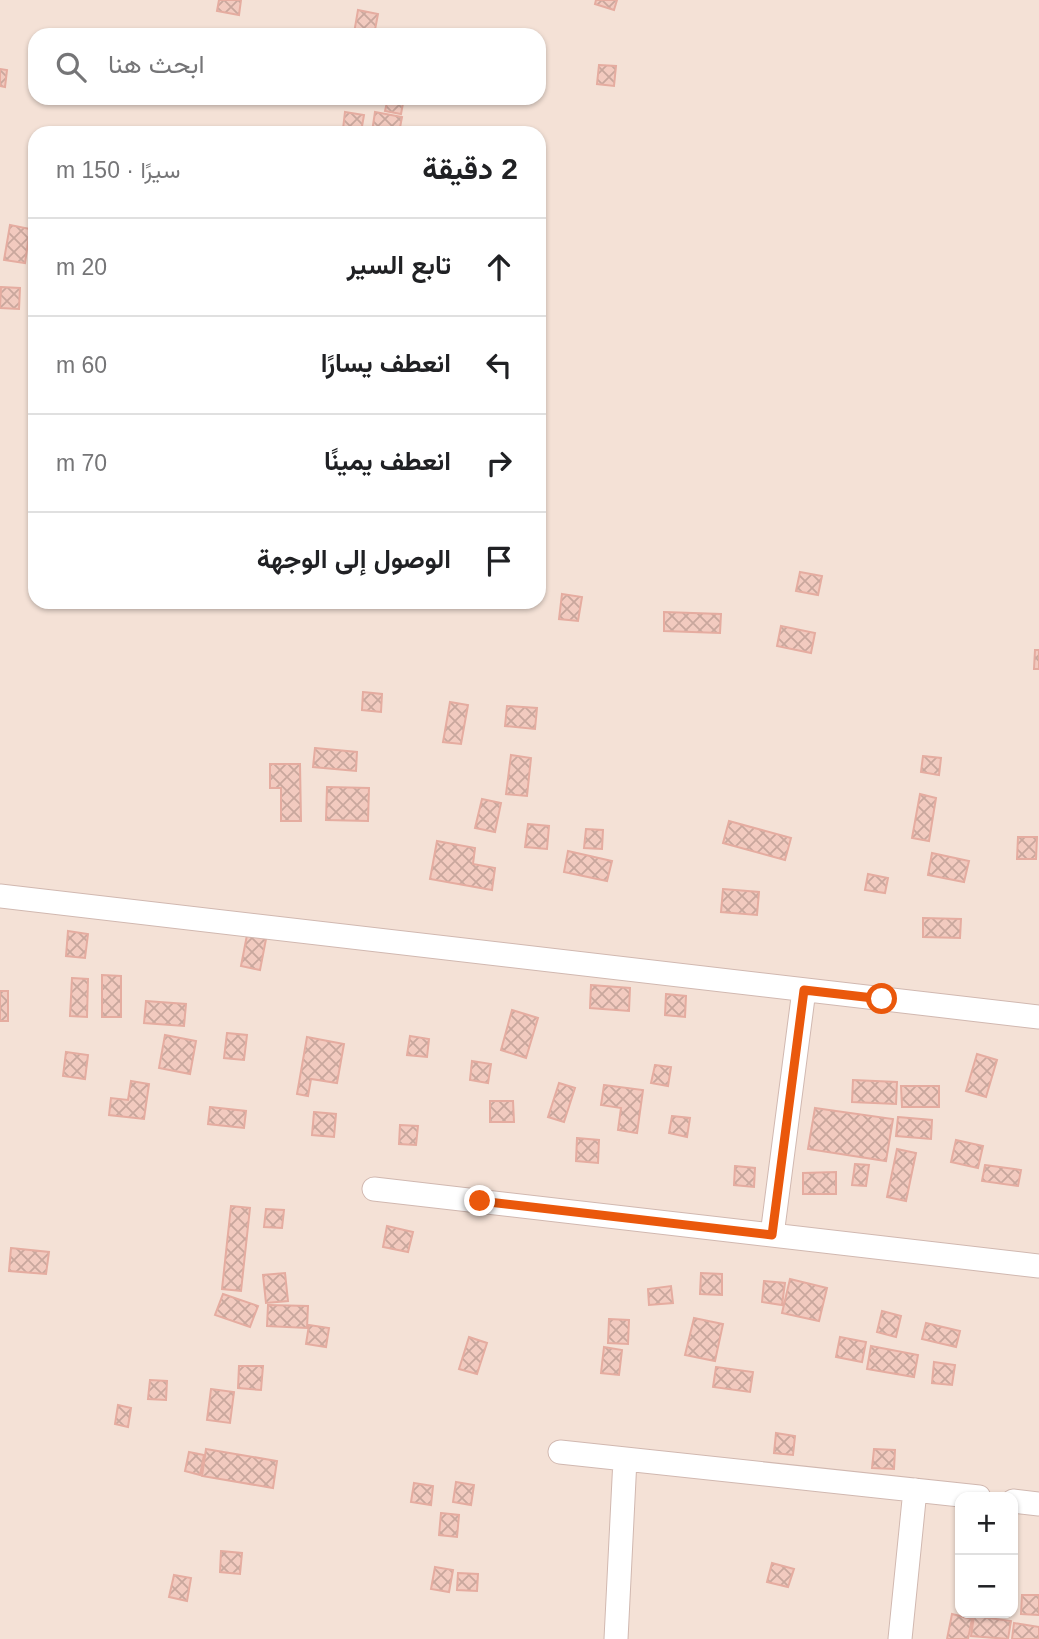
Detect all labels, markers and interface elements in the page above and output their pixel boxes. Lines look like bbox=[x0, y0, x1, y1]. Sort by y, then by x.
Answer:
search box bbox=[28, 28, 546, 105]
icon: search bbox=[52, 48, 90, 86]
text: ابحث هنا bbox=[108, 49, 204, 79]
text: 2 دقيقة bbox=[422, 152, 518, 185]
text: سيرًا · 150 m bbox=[56, 157, 180, 183]
icon: ahead bbox=[480, 248, 518, 286]
text: تابع السير bbox=[347, 250, 451, 280]
text: 20 m bbox=[56, 254, 107, 280]
icon: left bbox=[480, 346, 518, 384]
text: انعطف يسارًا bbox=[321, 348, 451, 378]
text: 60 m bbox=[56, 352, 107, 378]
icon: right bbox=[480, 444, 518, 482]
text: انعطف يمينًا bbox=[324, 446, 451, 476]
text: 70 m bbox=[56, 450, 107, 476]
icon: arrive bbox=[480, 542, 518, 580]
text: الوصول إلى الوجهة bbox=[257, 544, 451, 574]
route start bbox=[866, 983, 897, 1014]
route end bbox=[464, 1185, 495, 1216]
map controls bbox=[955, 1492, 1018, 1618]
button: + bbox=[955, 1492, 1018, 1555]
button: − bbox=[955, 1555, 1018, 1618]

